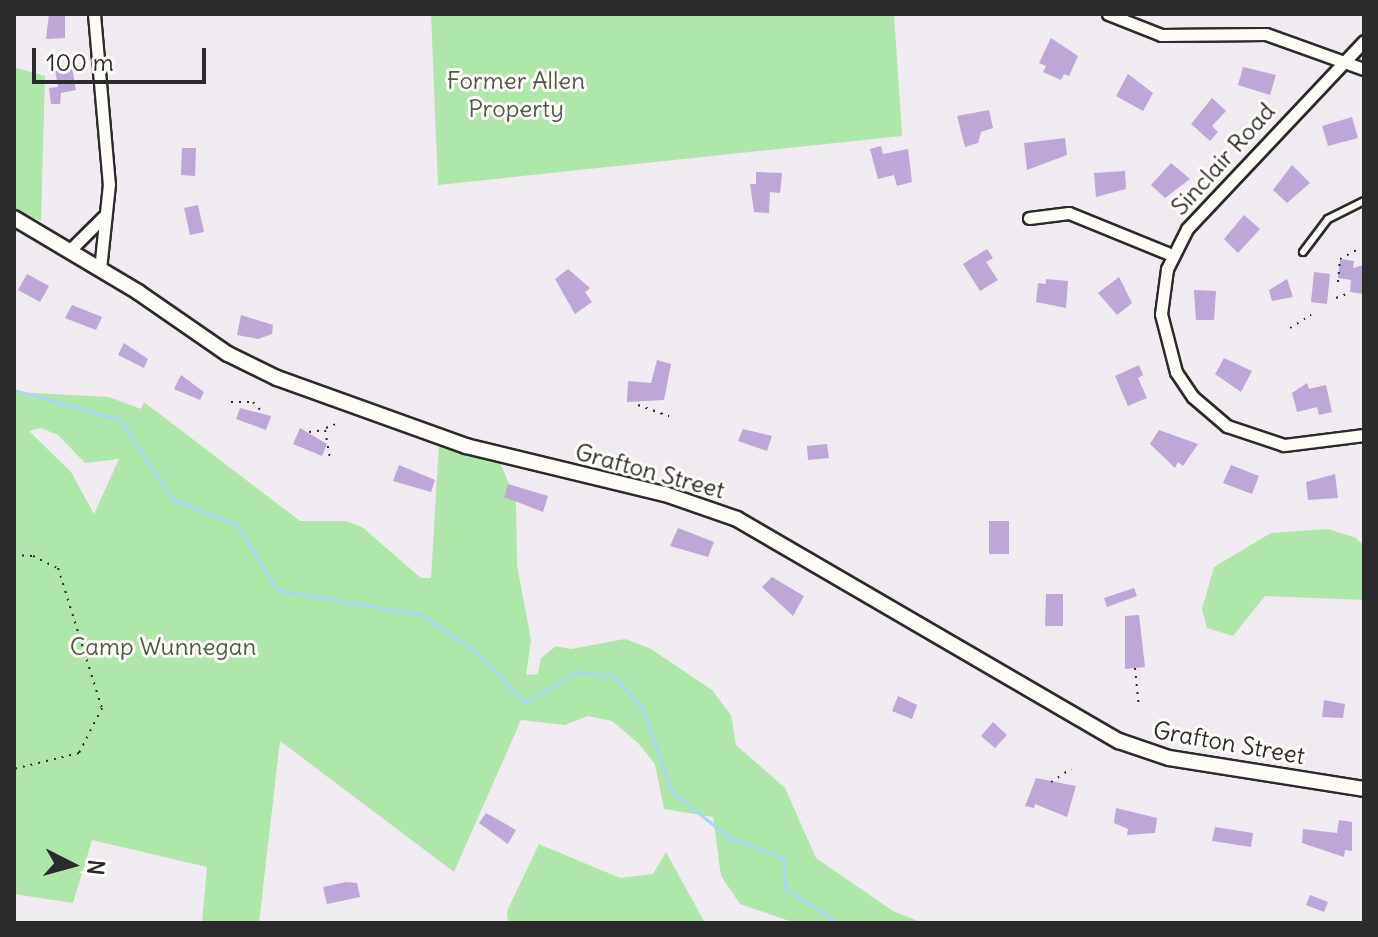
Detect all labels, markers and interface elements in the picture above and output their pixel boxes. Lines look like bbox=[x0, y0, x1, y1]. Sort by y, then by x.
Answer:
scale bar bbox=[36, 32, 210, 82]
text: 100 m bbox=[46, 47, 114, 77]
park label: Former Allen Property bbox=[447, 67, 585, 123]
street label: Sinclair Road bbox=[1165, 97, 1281, 221]
street label: Grafton Street bbox=[572, 437, 728, 505]
park label: Camp Wunnegan bbox=[70, 633, 256, 661]
street label: Grafton Street bbox=[1151, 715, 1307, 771]
north arrow bbox=[32, 825, 112, 905]
text: N bbox=[81, 858, 111, 877]

